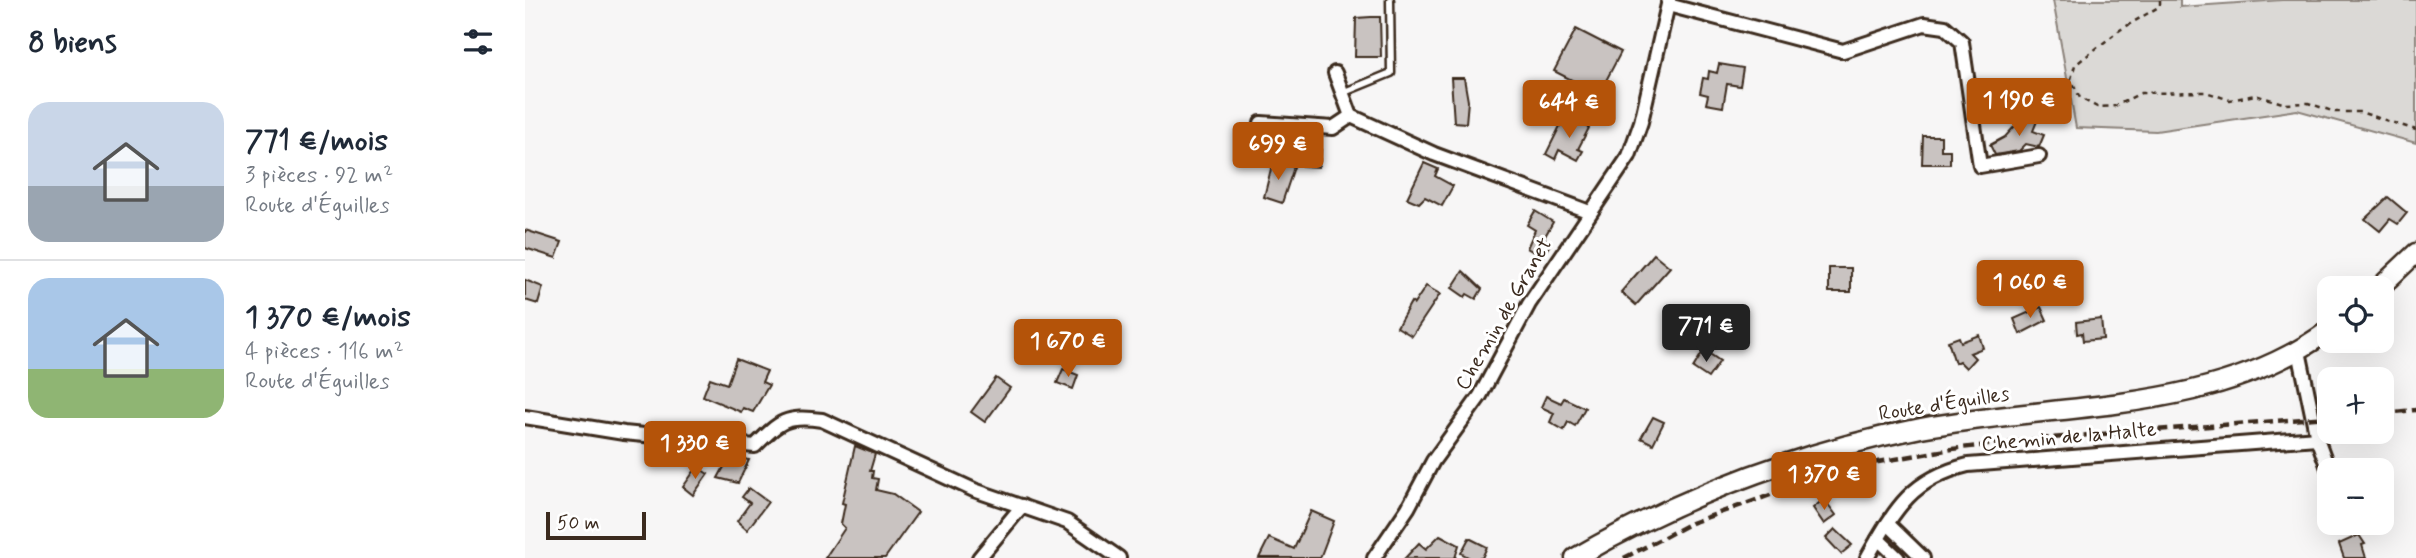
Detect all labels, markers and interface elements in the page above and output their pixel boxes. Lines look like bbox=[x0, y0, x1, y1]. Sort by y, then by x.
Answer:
text: 8 biens bbox=[28, 23, 117, 62]
icon: filters bbox=[459, 23, 497, 61]
pin: 1 190 € bbox=[1954, 78, 2084, 138]
pin: 644 € bbox=[1520, 80, 1618, 140]
text: 1 190 € bbox=[1983, 86, 2055, 116]
text: 644 € bbox=[1539, 88, 1599, 118]
text: 771 €/mois bbox=[245, 122, 388, 161]
pin: 699 € bbox=[1229, 122, 1327, 182]
icon: home bbox=[84, 130, 168, 214]
text: 699 € bbox=[1249, 130, 1307, 160]
text: 3 pièces · 92 m² bbox=[245, 161, 393, 191]
text: Route d'Éguilles bbox=[245, 191, 390, 221]
street label: Chemin de Granet bbox=[1449, 232, 1559, 395]
pin: 1 060 € bbox=[1965, 260, 2095, 320]
text: 1 060 € bbox=[1993, 268, 2067, 298]
map controls bbox=[2317, 276, 2394, 535]
button: locate bbox=[2317, 276, 2394, 353]
text: 1 370 €/mois bbox=[245, 298, 411, 337]
pin: 771 € bbox=[1657, 304, 1755, 364]
icon: home bbox=[84, 306, 168, 390]
text: 771 € bbox=[1678, 312, 1734, 342]
pin: 1 670 € bbox=[1003, 320, 1133, 379]
text: 1 670 € bbox=[1030, 327, 1106, 357]
text: 4 pièces · 116 m² bbox=[245, 337, 404, 367]
text: Route d'Éguilles bbox=[245, 367, 390, 397]
button: + bbox=[2317, 367, 2394, 444]
street label: Route d'Éguilles bbox=[1877, 380, 2011, 428]
street label: Chemin de la Halte bbox=[1980, 415, 2158, 459]
pin: 1 330 € bbox=[630, 421, 760, 481]
text: 1 330 € bbox=[660, 429, 730, 459]
pin: 1 370 € bbox=[1759, 452, 1889, 512]
button: − bbox=[2317, 458, 2394, 535]
text: 1 370 € bbox=[1787, 460, 1861, 490]
scale bar bbox=[546, 509, 646, 541]
text: 50 m bbox=[557, 511, 600, 536]

